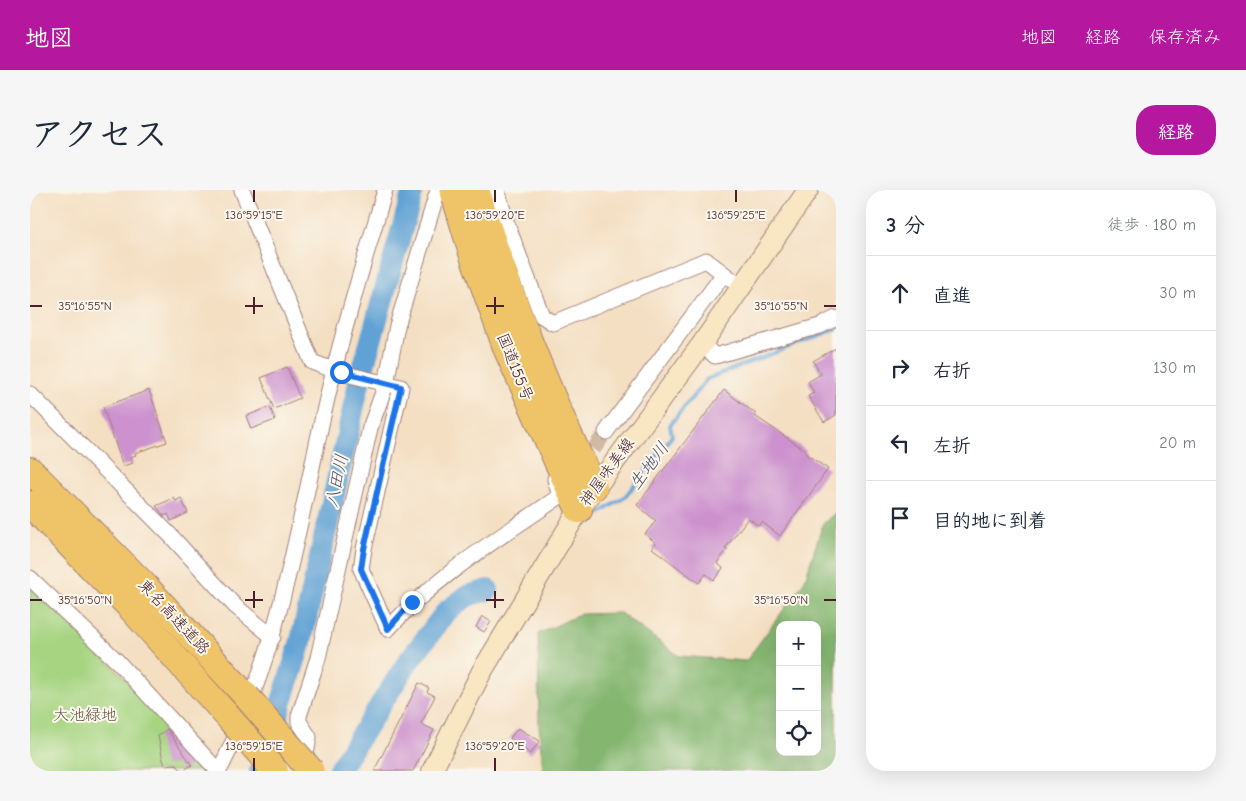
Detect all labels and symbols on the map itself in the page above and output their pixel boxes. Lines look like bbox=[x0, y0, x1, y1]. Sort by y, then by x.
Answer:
text: 136°59'15"E bbox=[225, 208, 283, 222]
text: 136°59'20"E bbox=[465, 208, 525, 222]
text: 136°59'25"E bbox=[707, 208, 765, 222]
text: 35°16'55"N bbox=[58, 299, 112, 313]
text: 35°16'55"N bbox=[754, 299, 808, 313]
street label: 国道155号 bbox=[493, 330, 537, 404]
route start bbox=[330, 361, 353, 384]
street label: 神屋味美線 bbox=[576, 434, 638, 510]
water label: 生地川 bbox=[624, 438, 674, 494]
water label: 八田川 bbox=[321, 452, 353, 510]
street label: 東名高速道路 bbox=[135, 576, 213, 658]
route end bbox=[401, 591, 424, 614]
text: 35°16'50"N bbox=[58, 593, 112, 607]
text: 35°16'50"N bbox=[754, 593, 808, 607]
park label: 大池緑地 bbox=[53, 706, 117, 724]
text: 136°59'15"E bbox=[225, 739, 283, 753]
text: 136°59'20"E bbox=[465, 739, 525, 753]

